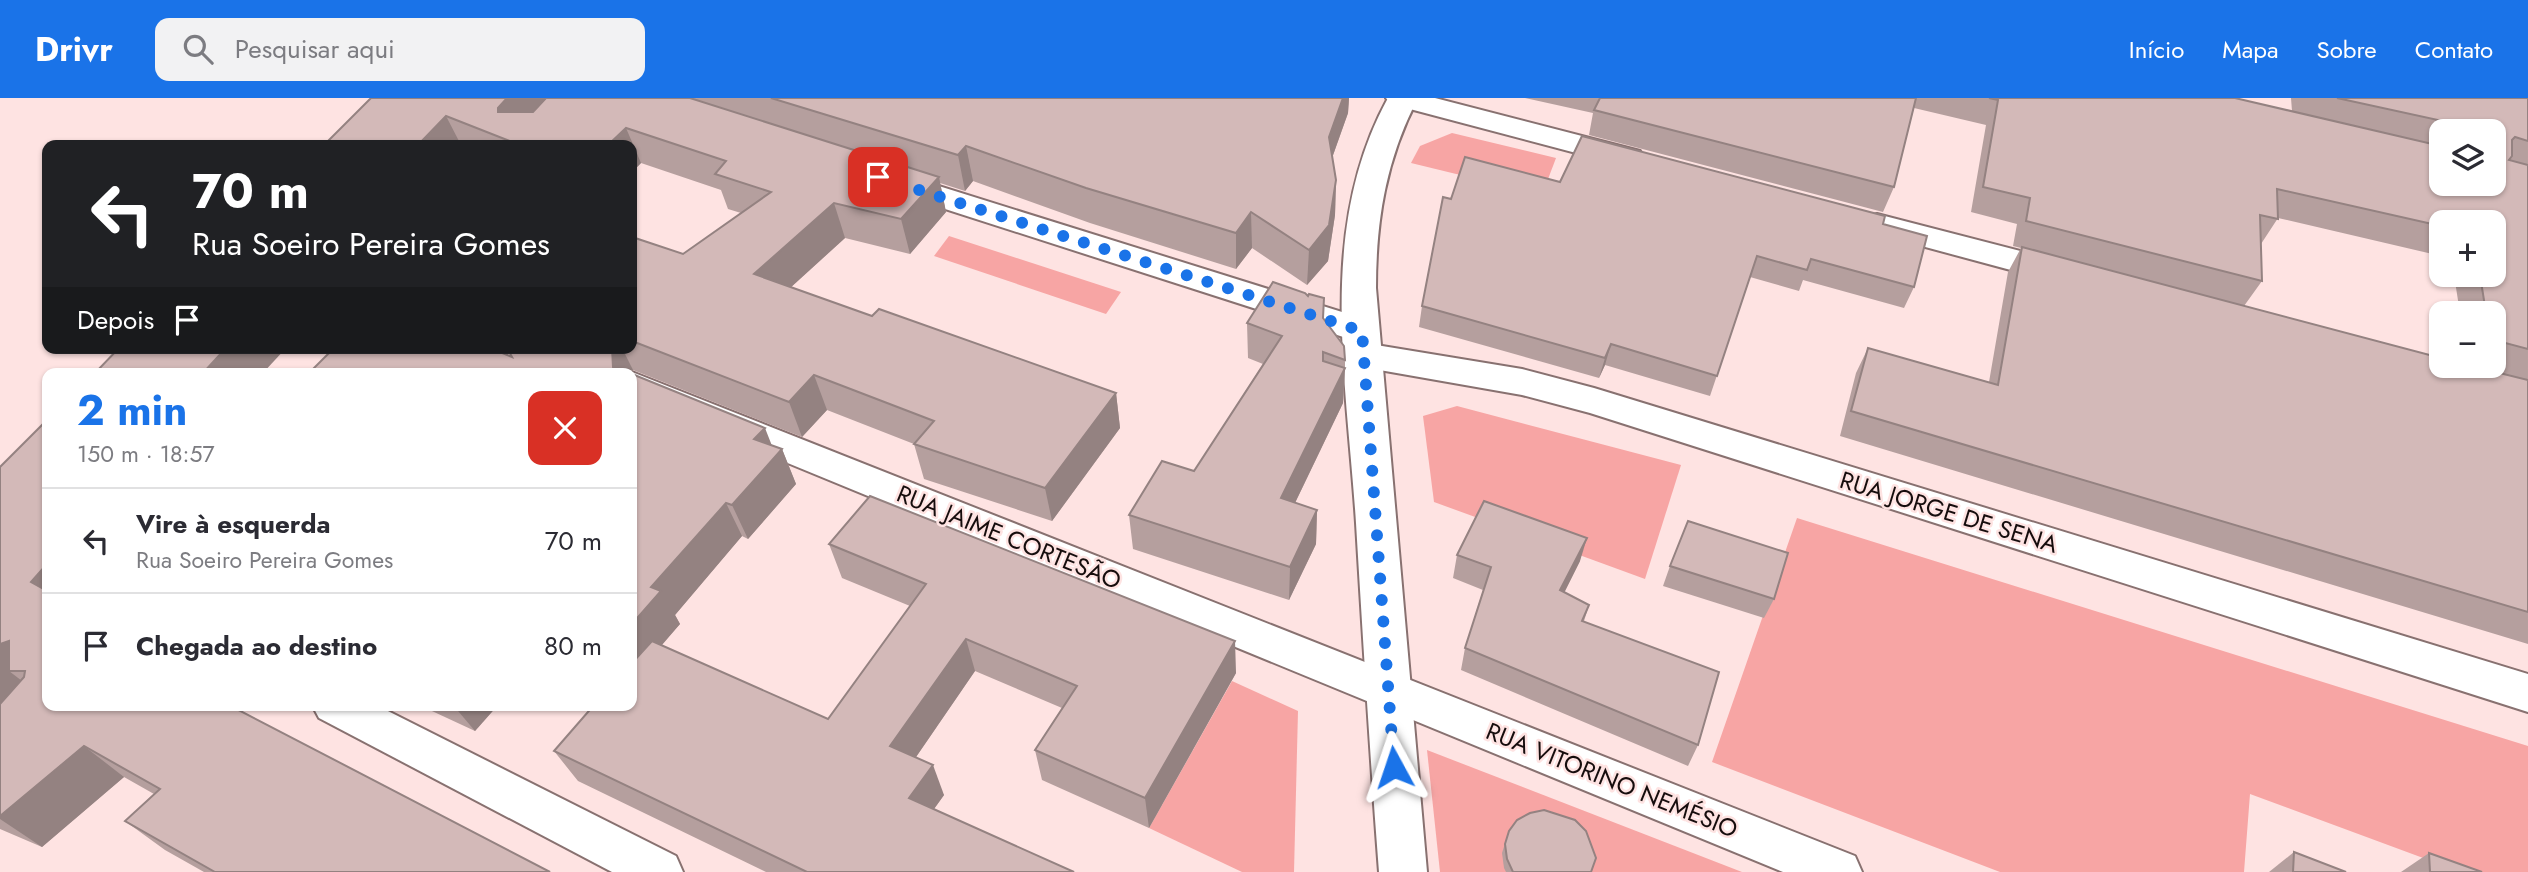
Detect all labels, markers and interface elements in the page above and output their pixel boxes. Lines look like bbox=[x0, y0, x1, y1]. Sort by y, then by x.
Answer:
search box bbox=[155, 18, 645, 81]
text: Drivr bbox=[35, 26, 113, 73]
icon: search bbox=[179, 30, 217, 68]
text: Pesquisar aqui bbox=[235, 30, 395, 68]
text: Início bbox=[2129, 32, 2184, 67]
text: Mapa bbox=[2222, 32, 2279, 67]
text: Sobre bbox=[2317, 32, 2377, 67]
text: Contato bbox=[2415, 32, 2493, 67]
map controls bbox=[2429, 119, 2506, 378]
button: layers bbox=[2429, 119, 2506, 196]
pin bbox=[848, 147, 908, 207]
text: 70 m bbox=[192, 156, 309, 226]
icon: arrive bbox=[859, 158, 897, 196]
icon: left bbox=[77, 168, 168, 259]
button: + bbox=[2429, 210, 2506, 287]
text: Rua Soeiro Pereira Gomes bbox=[192, 221, 550, 267]
text: Depois bbox=[77, 301, 154, 339]
icon: arrive bbox=[168, 301, 206, 339]
button: − bbox=[2429, 301, 2506, 378]
text: 2 min bbox=[77, 380, 187, 441]
button: close bbox=[528, 391, 602, 465]
text: 150 m · 18:57 bbox=[77, 437, 215, 471]
street label: RUA JORGE DE SENA bbox=[1836, 462, 2062, 562]
street label: RUA JAIME CORTESÃO bbox=[892, 476, 1126, 598]
text: Vire à esquerda bbox=[136, 505, 331, 543]
icon: left bbox=[77, 522, 115, 560]
text: 70 m bbox=[545, 522, 602, 560]
text: Rua Soeiro Pereira Gomes bbox=[136, 543, 393, 577]
icon: arrive bbox=[77, 627, 115, 665]
text: Chegada ao destino bbox=[136, 627, 377, 665]
text: 80 m bbox=[544, 627, 602, 665]
street label: RUA VITORINO NEMÉSIO bbox=[1481, 713, 1743, 847]
position arrow bbox=[1357, 730, 1431, 804]

